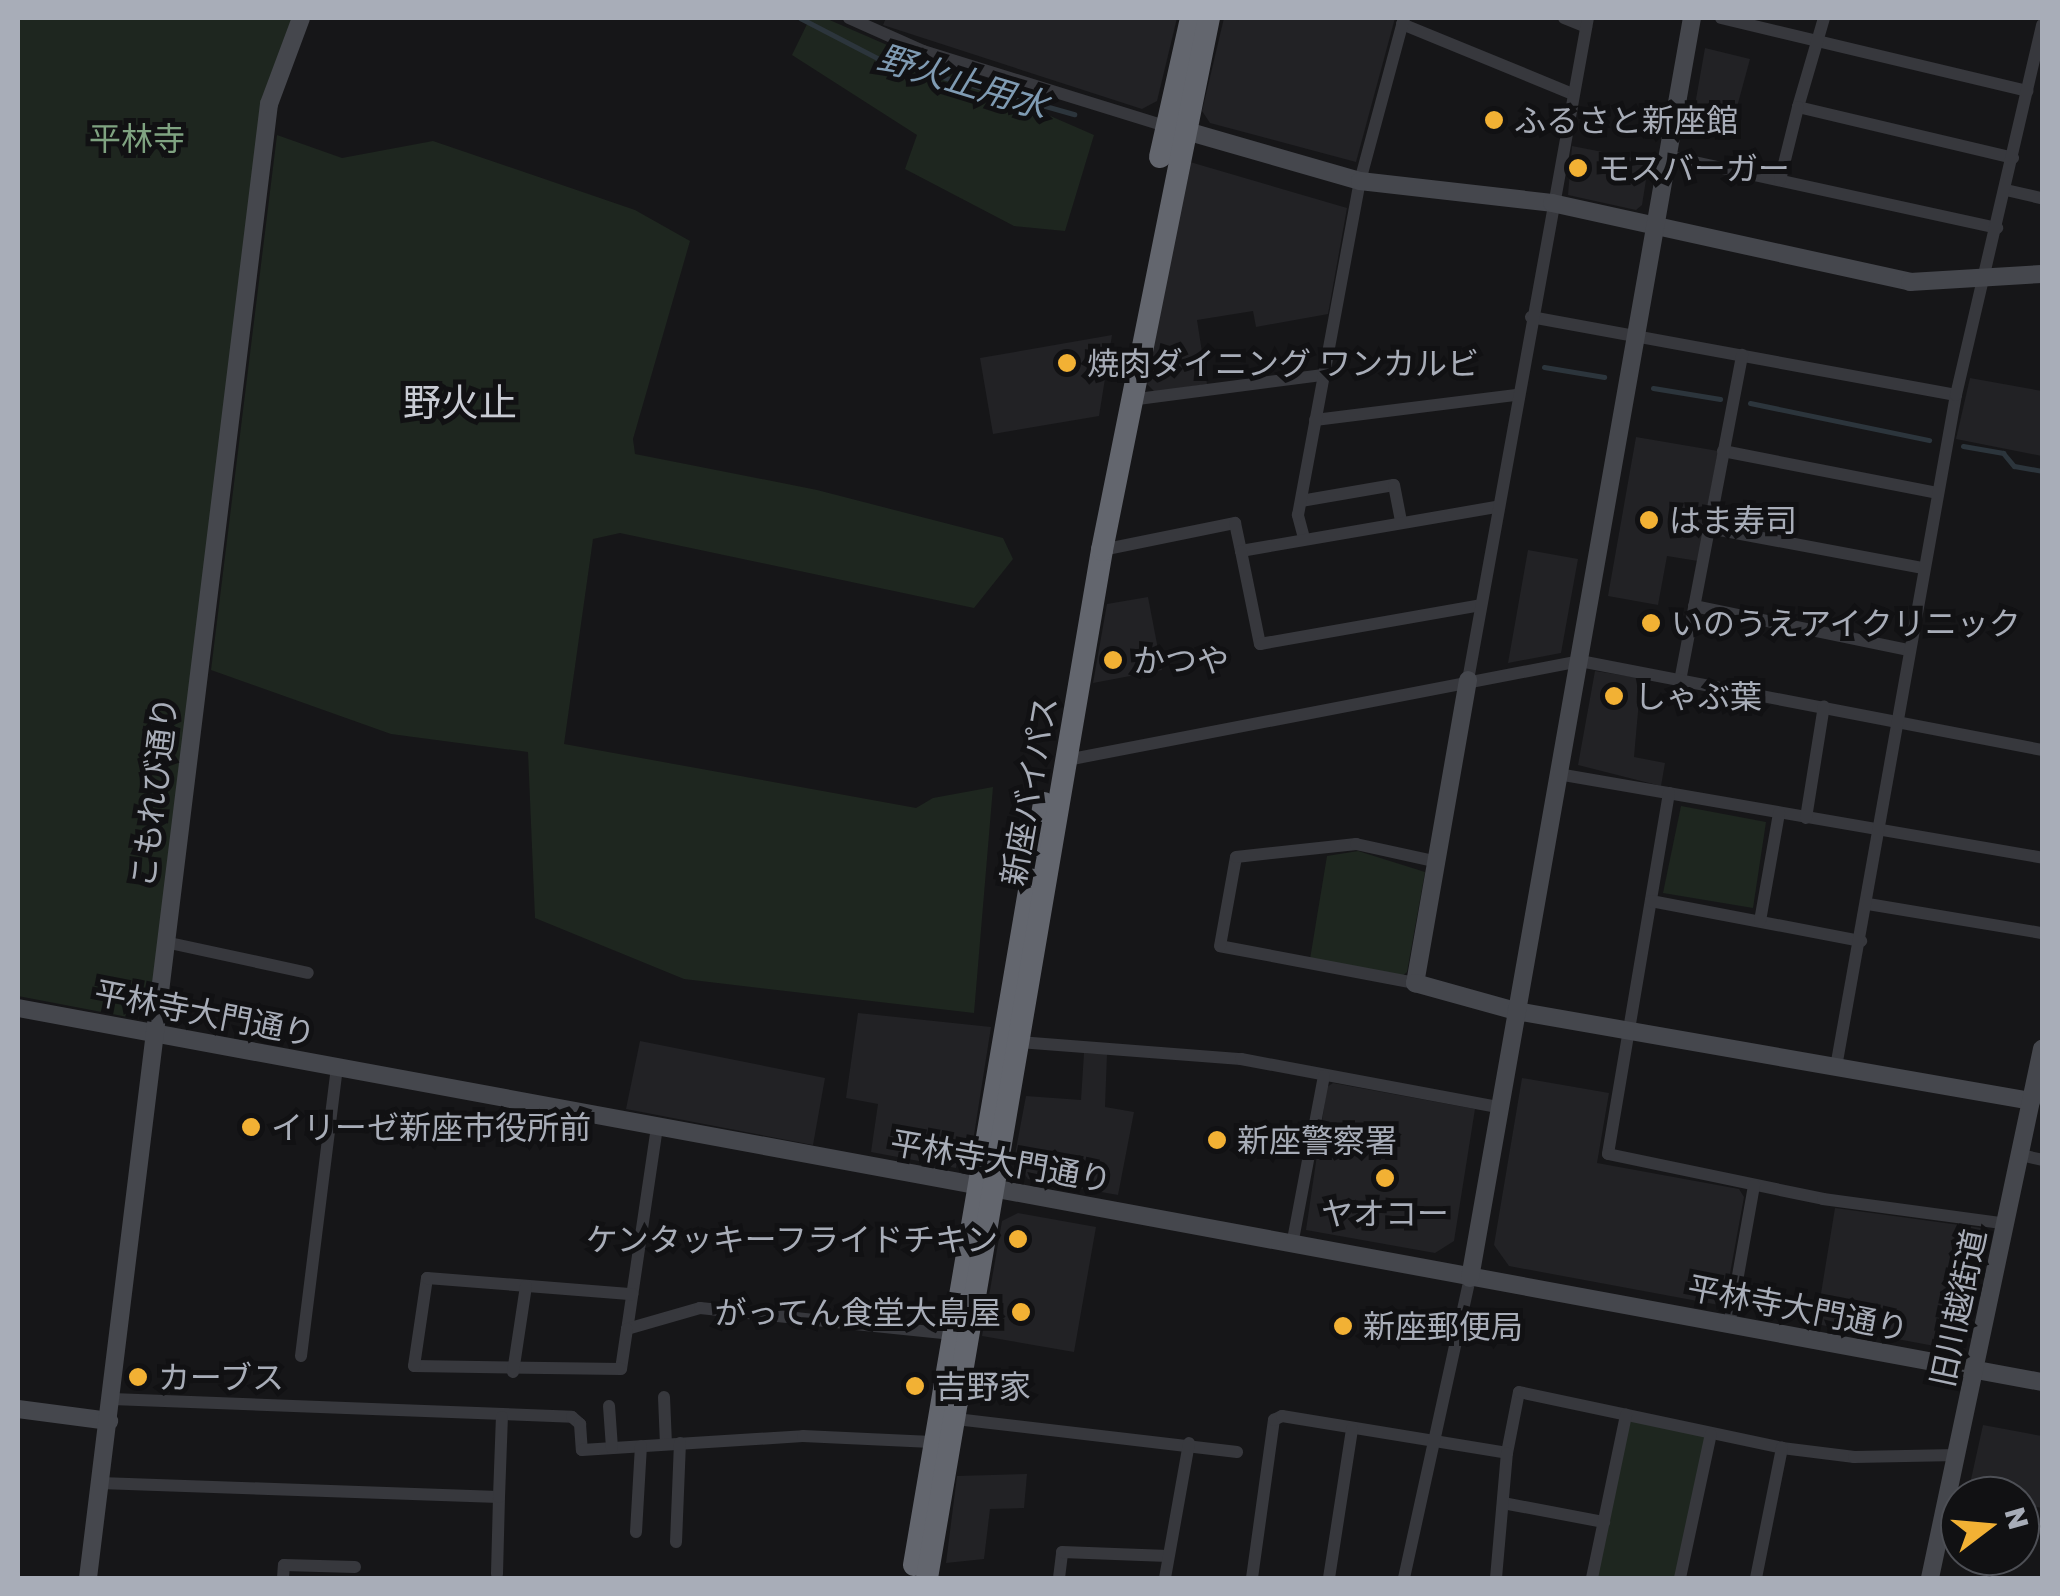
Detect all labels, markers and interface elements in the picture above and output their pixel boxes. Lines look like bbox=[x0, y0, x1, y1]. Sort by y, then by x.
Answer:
water label: 野火止用水 bbox=[873, 35, 1053, 127]
place label: ふるさと新座館 bbox=[1514, 101, 1738, 139]
marker: ふるさと新座館 bbox=[1483, 109, 1505, 131]
park label: 平林寺 bbox=[89, 119, 185, 157]
place label: モスバーガー bbox=[1598, 149, 1790, 187]
marker: モスバーガー bbox=[1567, 157, 1589, 179]
place label: 焼肉ダイニング ワンカルビ bbox=[1087, 344, 1479, 382]
marker: 焼肉ダイニング ワンカルビ bbox=[1056, 352, 1078, 374]
district label: 野火止 bbox=[403, 379, 517, 425]
place label: はま寿司 bbox=[1669, 501, 1797, 539]
marker: はま寿司 bbox=[1638, 509, 1660, 531]
place label: いのうえアイクリニック bbox=[1671, 604, 2023, 642]
marker: いのうえアイクリニック bbox=[1640, 612, 1662, 634]
place label: かつや bbox=[1133, 641, 1229, 679]
marker: かつや bbox=[1102, 649, 1124, 671]
place label: しゃぶ葉 bbox=[1634, 677, 1762, 715]
marker: しゃぶ葉 bbox=[1603, 685, 1625, 707]
street label: 新座バイパス bbox=[993, 693, 1065, 889]
street label: こもれび通り bbox=[123, 694, 185, 890]
street label: 平林寺大門通り bbox=[91, 973, 319, 1053]
place label: イリーゼ新座市役所前 bbox=[271, 1108, 591, 1146]
marker: イリーゼ新座市役所前 bbox=[240, 1116, 262, 1138]
place label: 新座警察署 bbox=[1237, 1121, 1397, 1159]
street label: 平林寺大門通り bbox=[887, 1123, 1115, 1199]
marker: 新座警察署 bbox=[1206, 1129, 1228, 1151]
marker: ヤオコー bbox=[1374, 1167, 1396, 1189]
place label: ヤオコー bbox=[1321, 1194, 1449, 1232]
place label: ケンタッキーフライドチキン bbox=[582, 1220, 998, 1258]
street label: 旧川越街道 bbox=[1923, 1226, 1993, 1390]
marker: ケンタッキーフライドチキン bbox=[1007, 1228, 1029, 1250]
street label: 平林寺大門通り bbox=[1684, 1268, 1912, 1348]
place label: がってん食堂大島屋 bbox=[713, 1293, 1001, 1331]
marker: がってん食堂大島屋 bbox=[1010, 1301, 1032, 1323]
place label: 新座郵便局 bbox=[1363, 1307, 1523, 1345]
marker: 新座郵便局 bbox=[1332, 1315, 1354, 1337]
place label: カーブス bbox=[158, 1358, 286, 1396]
marker: カーブス bbox=[127, 1366, 149, 1388]
place label: 吉野家 bbox=[935, 1367, 1031, 1405]
marker: 吉野家 bbox=[904, 1375, 926, 1397]
north arrow bbox=[1940, 1476, 2040, 1576]
text: N bbox=[1999, 1503, 2036, 1533]

